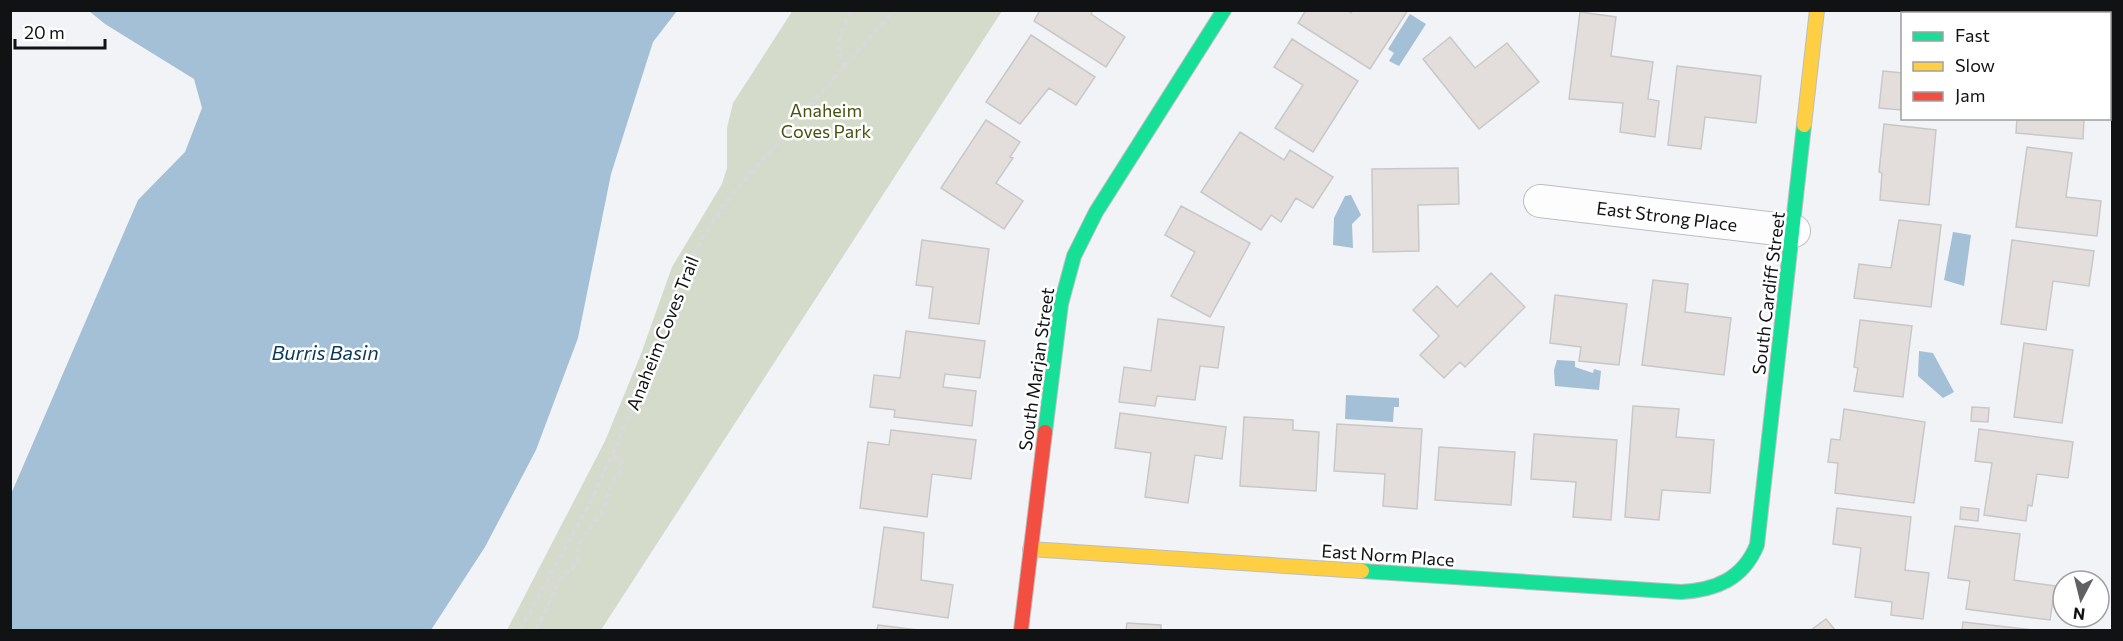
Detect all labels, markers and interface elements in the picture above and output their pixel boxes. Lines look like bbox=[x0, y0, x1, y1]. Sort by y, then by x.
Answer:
scale bar bbox=[15, 12, 105, 50]
legend bbox=[1901, 12, 2111, 120]
text: 20 m bbox=[24, 21, 65, 43]
text: Fast bbox=[1955, 24, 1990, 46]
text: Slow bbox=[1955, 54, 1995, 76]
text: Jam bbox=[1955, 84, 1985, 106]
park label: Anaheim Coves Park bbox=[781, 99, 871, 142]
street label: East Strong Place bbox=[1595, 196, 1739, 236]
street label: South Cardiff Street bbox=[1747, 210, 1789, 376]
street label: Anaheim Coves Trail bbox=[621, 253, 703, 413]
street label: South Marjan Street bbox=[1014, 286, 1058, 452]
water label: Burris Basin bbox=[271, 340, 379, 364]
street label: East Norm Place bbox=[1321, 539, 1455, 571]
north arrow bbox=[2051, 569, 2111, 629]
text: N bbox=[2072, 604, 2086, 625]

